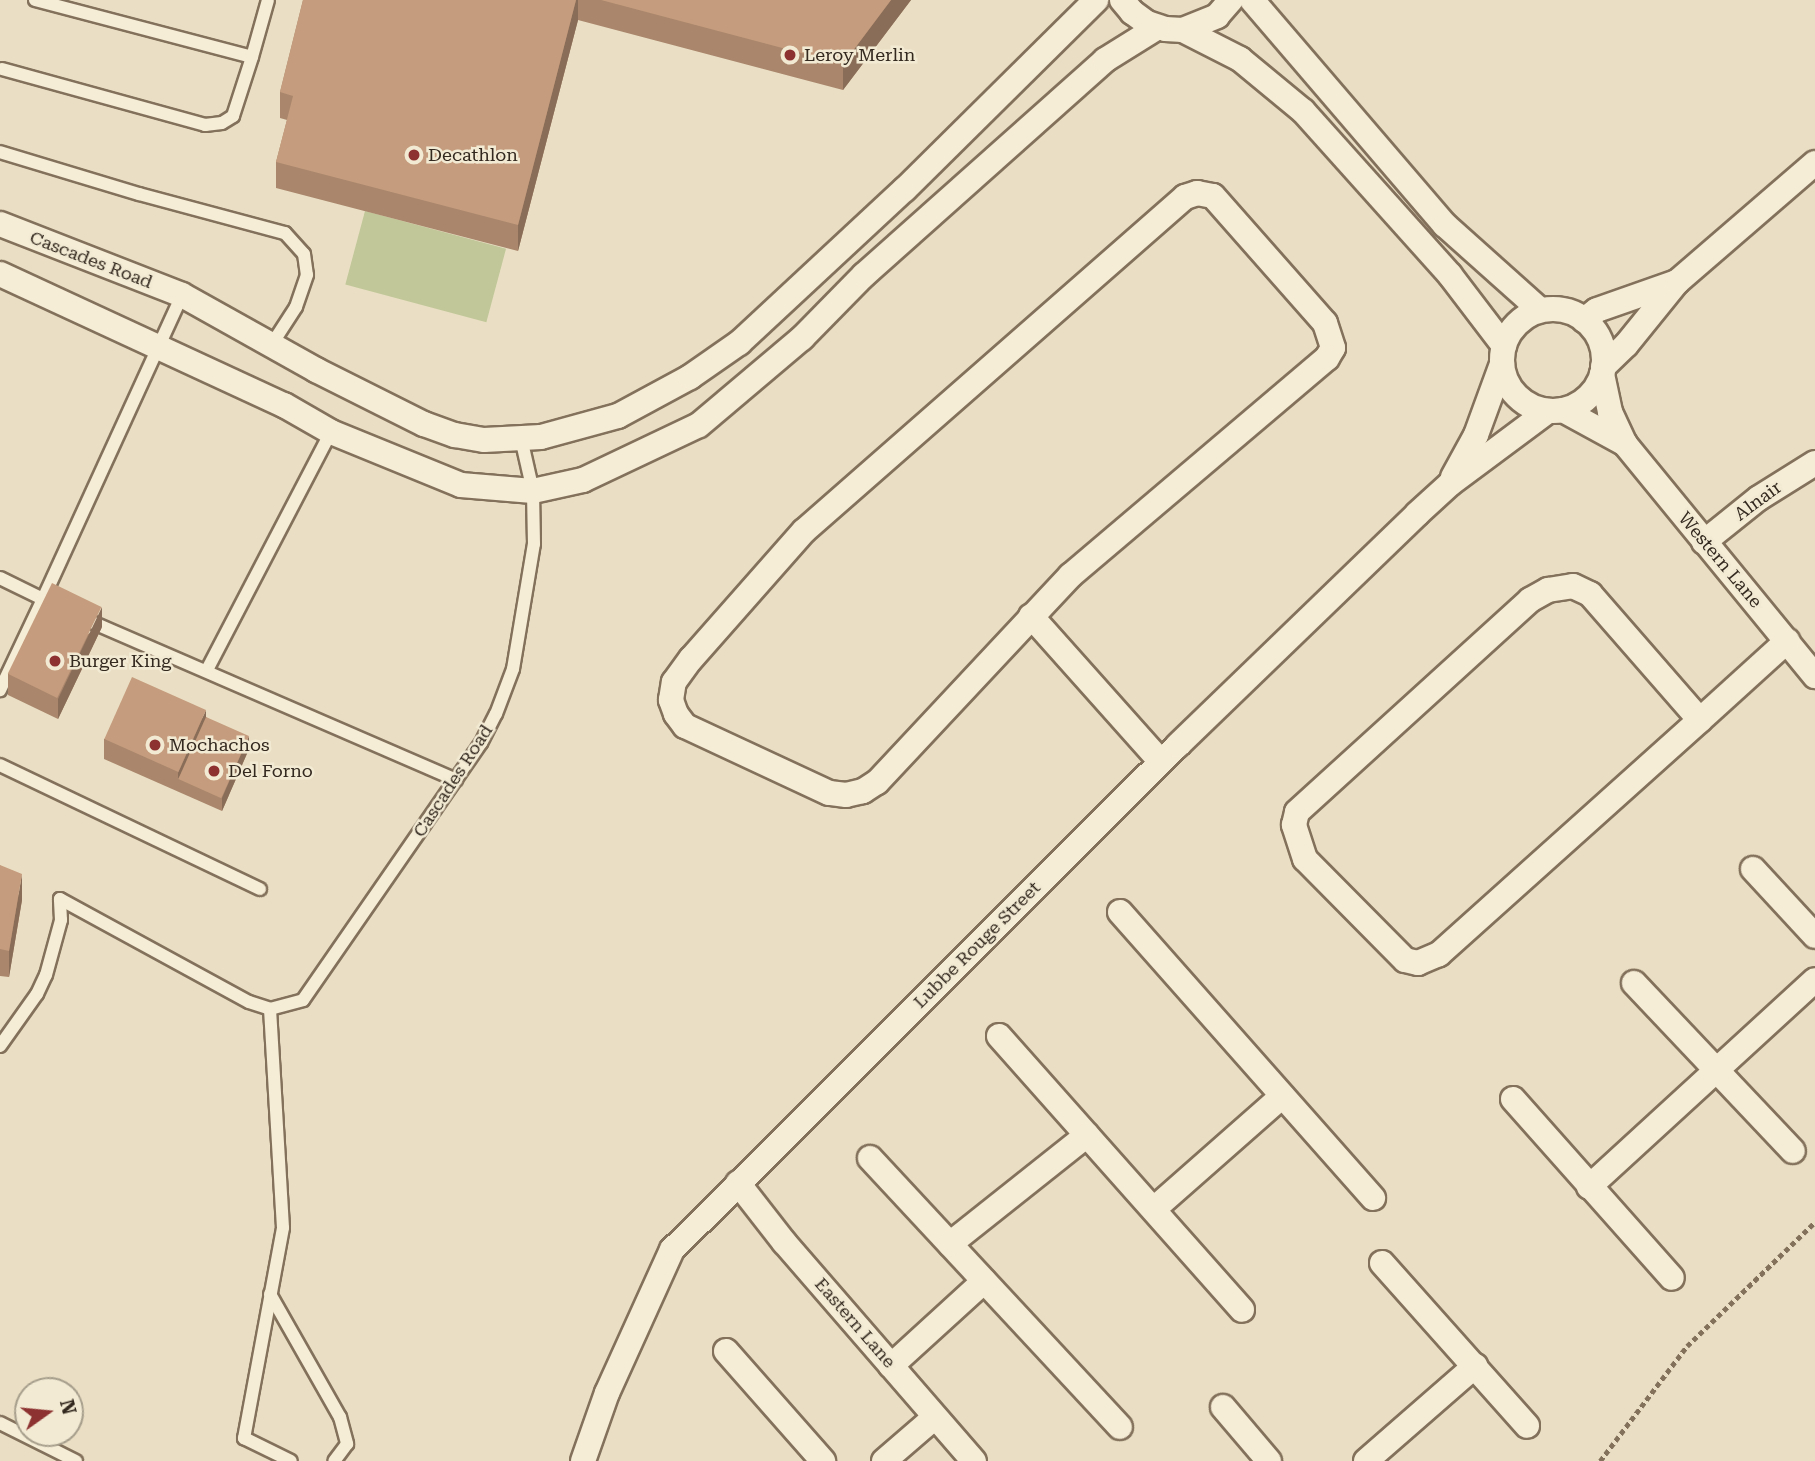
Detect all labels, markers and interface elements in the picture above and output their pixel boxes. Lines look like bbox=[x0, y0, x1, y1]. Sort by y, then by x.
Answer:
place label: Leroy Merlin bbox=[804, 44, 915, 66]
marker: Leroy Merlin bbox=[782, 47, 798, 63]
place label: Decathlon bbox=[428, 144, 518, 166]
marker: Decathlon bbox=[406, 147, 422, 163]
street label: Cascades Road bbox=[27, 227, 155, 293]
street label: Alnair bbox=[1730, 477, 1786, 525]
street label: Western Lane bbox=[1674, 508, 1766, 612]
place label: Burger King bbox=[69, 650, 172, 672]
marker: Burger King bbox=[47, 653, 63, 669]
street label: Cascades Road bbox=[409, 721, 497, 841]
place label: Mochachos bbox=[169, 734, 270, 756]
marker: Mochachos bbox=[147, 737, 163, 753]
place label: Del Forno bbox=[228, 760, 313, 782]
marker: Del Forno bbox=[206, 763, 222, 779]
street label: Lubbe Rouge Street bbox=[909, 877, 1045, 1013]
street label: Eastern Lane bbox=[810, 1273, 900, 1373]
north arrow bbox=[14, 1377, 84, 1447]
text: N bbox=[55, 1397, 81, 1417]

